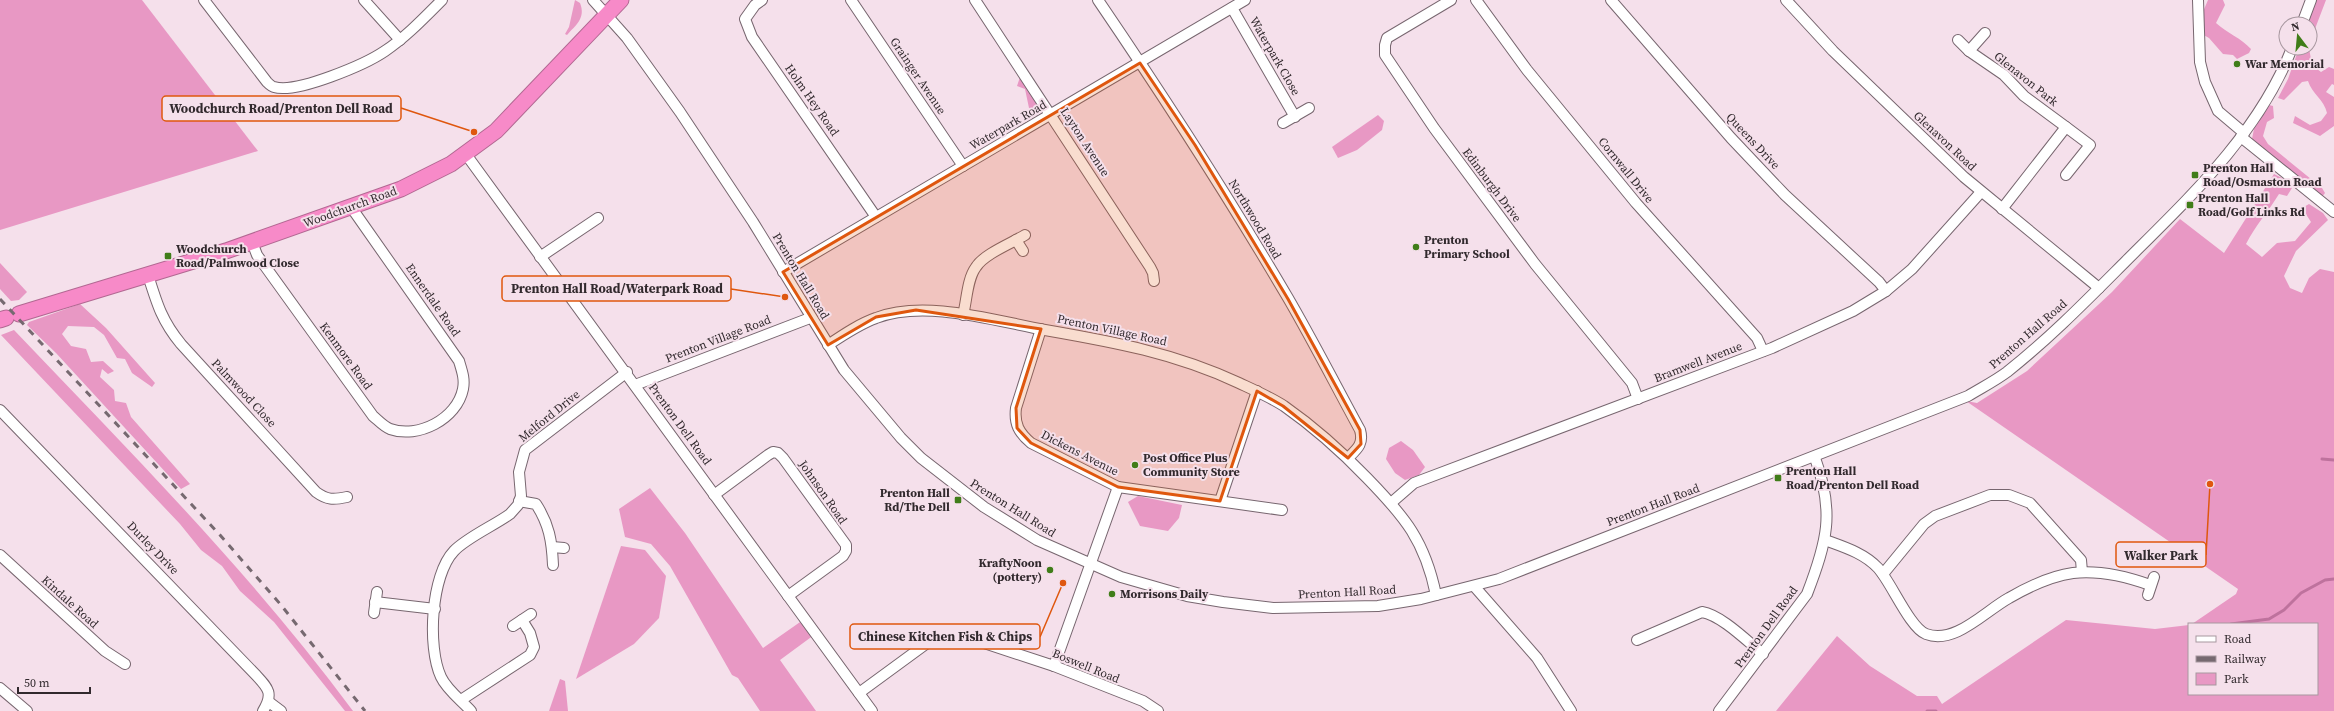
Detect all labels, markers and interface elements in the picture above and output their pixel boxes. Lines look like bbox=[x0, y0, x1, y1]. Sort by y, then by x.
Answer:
street label: Waterpark Close bbox=[1246, 14, 1304, 98]
north arrow bbox=[2278, 16, 2318, 56]
text: N bbox=[2289, 19, 2301, 35]
street label: Grainger Avenue bbox=[886, 34, 950, 118]
street label: Glenavon Park bbox=[1991, 48, 2062, 110]
place label: War Memorial bbox=[2245, 56, 2324, 72]
marker: War Memorial bbox=[2232, 59, 2242, 69]
street label: Holm Hey Road bbox=[781, 61, 843, 139]
callout: Woodchurch Road/Prenton Dell Road bbox=[162, 96, 401, 121]
street label: Waterpark Road bbox=[967, 96, 1050, 154]
text: Woodchurch Road/Prenton Dell Road bbox=[169, 100, 393, 117]
street label: Layton Avenue bbox=[1057, 104, 1113, 180]
street label: Glenavon Road bbox=[1910, 108, 1980, 174]
street label: Queens Drive bbox=[1723, 109, 1783, 173]
street label: Cornwall Drive bbox=[1595, 134, 1657, 206]
street label: Edinburgh Drive bbox=[1459, 145, 1525, 225]
place label: Prenton Hall Road/Osmaston Road bbox=[2203, 160, 2322, 190]
marker: Prenton Hall Road/Osmaston Road bbox=[2190, 170, 2200, 180]
street label: Northwood Road bbox=[1225, 176, 1285, 262]
street label: Woodchurch Road bbox=[301, 183, 399, 231]
place label: Prenton Hall Road/Golf Links Rd bbox=[2198, 190, 2305, 220]
marker: Prenton Hall Road/Golf Links Rd bbox=[2185, 200, 2195, 210]
street label: Prenton Hall Road bbox=[769, 230, 833, 322]
place label: Prenton Primary School bbox=[1424, 232, 1510, 262]
place label: Woodchurch Road/Palmwood Close bbox=[176, 241, 299, 271]
marker: Prenton Primary School bbox=[1411, 242, 1421, 252]
marker: Woodchurch Road/Palmwood Close bbox=[163, 251, 173, 261]
street label: Ennerdale Road bbox=[402, 260, 464, 340]
callout: Prenton Hall Road/Waterpark Road bbox=[502, 276, 731, 301]
text: Prenton Hall Road/Waterpark Road bbox=[511, 280, 723, 297]
street label: Prenton Hall Road bbox=[1986, 296, 2070, 372]
street label: Prenton Village Road bbox=[663, 311, 773, 367]
street label: Prenton Village Road bbox=[1056, 311, 1169, 350]
street label: Kenmore Road bbox=[316, 319, 376, 393]
street label: Bramwell Avenue bbox=[1652, 338, 1744, 386]
street label: Palmwood Close bbox=[208, 355, 280, 431]
street label: Prenton Dell Road bbox=[645, 380, 715, 468]
street label: Melford Drive bbox=[515, 386, 583, 446]
street label: Dickens Avenue bbox=[1039, 427, 1121, 479]
place label: Post Office Plus Community Store bbox=[1143, 450, 1240, 480]
street label: Johnson Road bbox=[795, 456, 851, 527]
marker: Post Office Plus Community Store bbox=[1130, 460, 1140, 470]
place label: Prenton Hall Road/Prenton Dell Road bbox=[1786, 463, 1919, 493]
marker: Prenton Hall Road/Prenton Dell Road bbox=[1773, 473, 1783, 483]
street label: Prenton Hall Road bbox=[967, 475, 1059, 541]
street label: Prenton Hall Road bbox=[1604, 480, 1702, 530]
place label: Prenton Hall Rd/The Dell bbox=[880, 485, 950, 515]
marker: Prenton Hall Rd/The Dell bbox=[953, 495, 963, 505]
street label: Durley Drive bbox=[124, 518, 182, 578]
callout: Walker Park bbox=[2116, 542, 2206, 567]
text: Walker Park bbox=[2124, 547, 2198, 564]
place label: KraftyNoon (pottery) bbox=[978, 555, 1043, 585]
marker: KraftyNoon (pottery) bbox=[1045, 565, 1055, 575]
street label: Kindale Road bbox=[38, 572, 102, 632]
street label: Prenton Hall Road bbox=[1298, 581, 1397, 603]
street label: Prenton Dell Road bbox=[1731, 583, 1801, 671]
place label: Morrisons Daily bbox=[1120, 586, 1209, 602]
marker: Morrisons Daily bbox=[1107, 589, 1117, 599]
legend bbox=[2188, 623, 2318, 695]
callout: Chinese Kitchen Fish & Chips bbox=[850, 624, 1040, 649]
text: Chinese Kitchen Fish & Chips bbox=[858, 628, 1032, 645]
text: Road bbox=[2224, 631, 2251, 647]
street label: Boswell Road bbox=[1050, 645, 1122, 687]
text: Railway bbox=[2224, 651, 2267, 667]
scale bar bbox=[18, 669, 90, 695]
text: Park bbox=[2224, 671, 2249, 687]
text: 50 m bbox=[24, 675, 50, 691]

